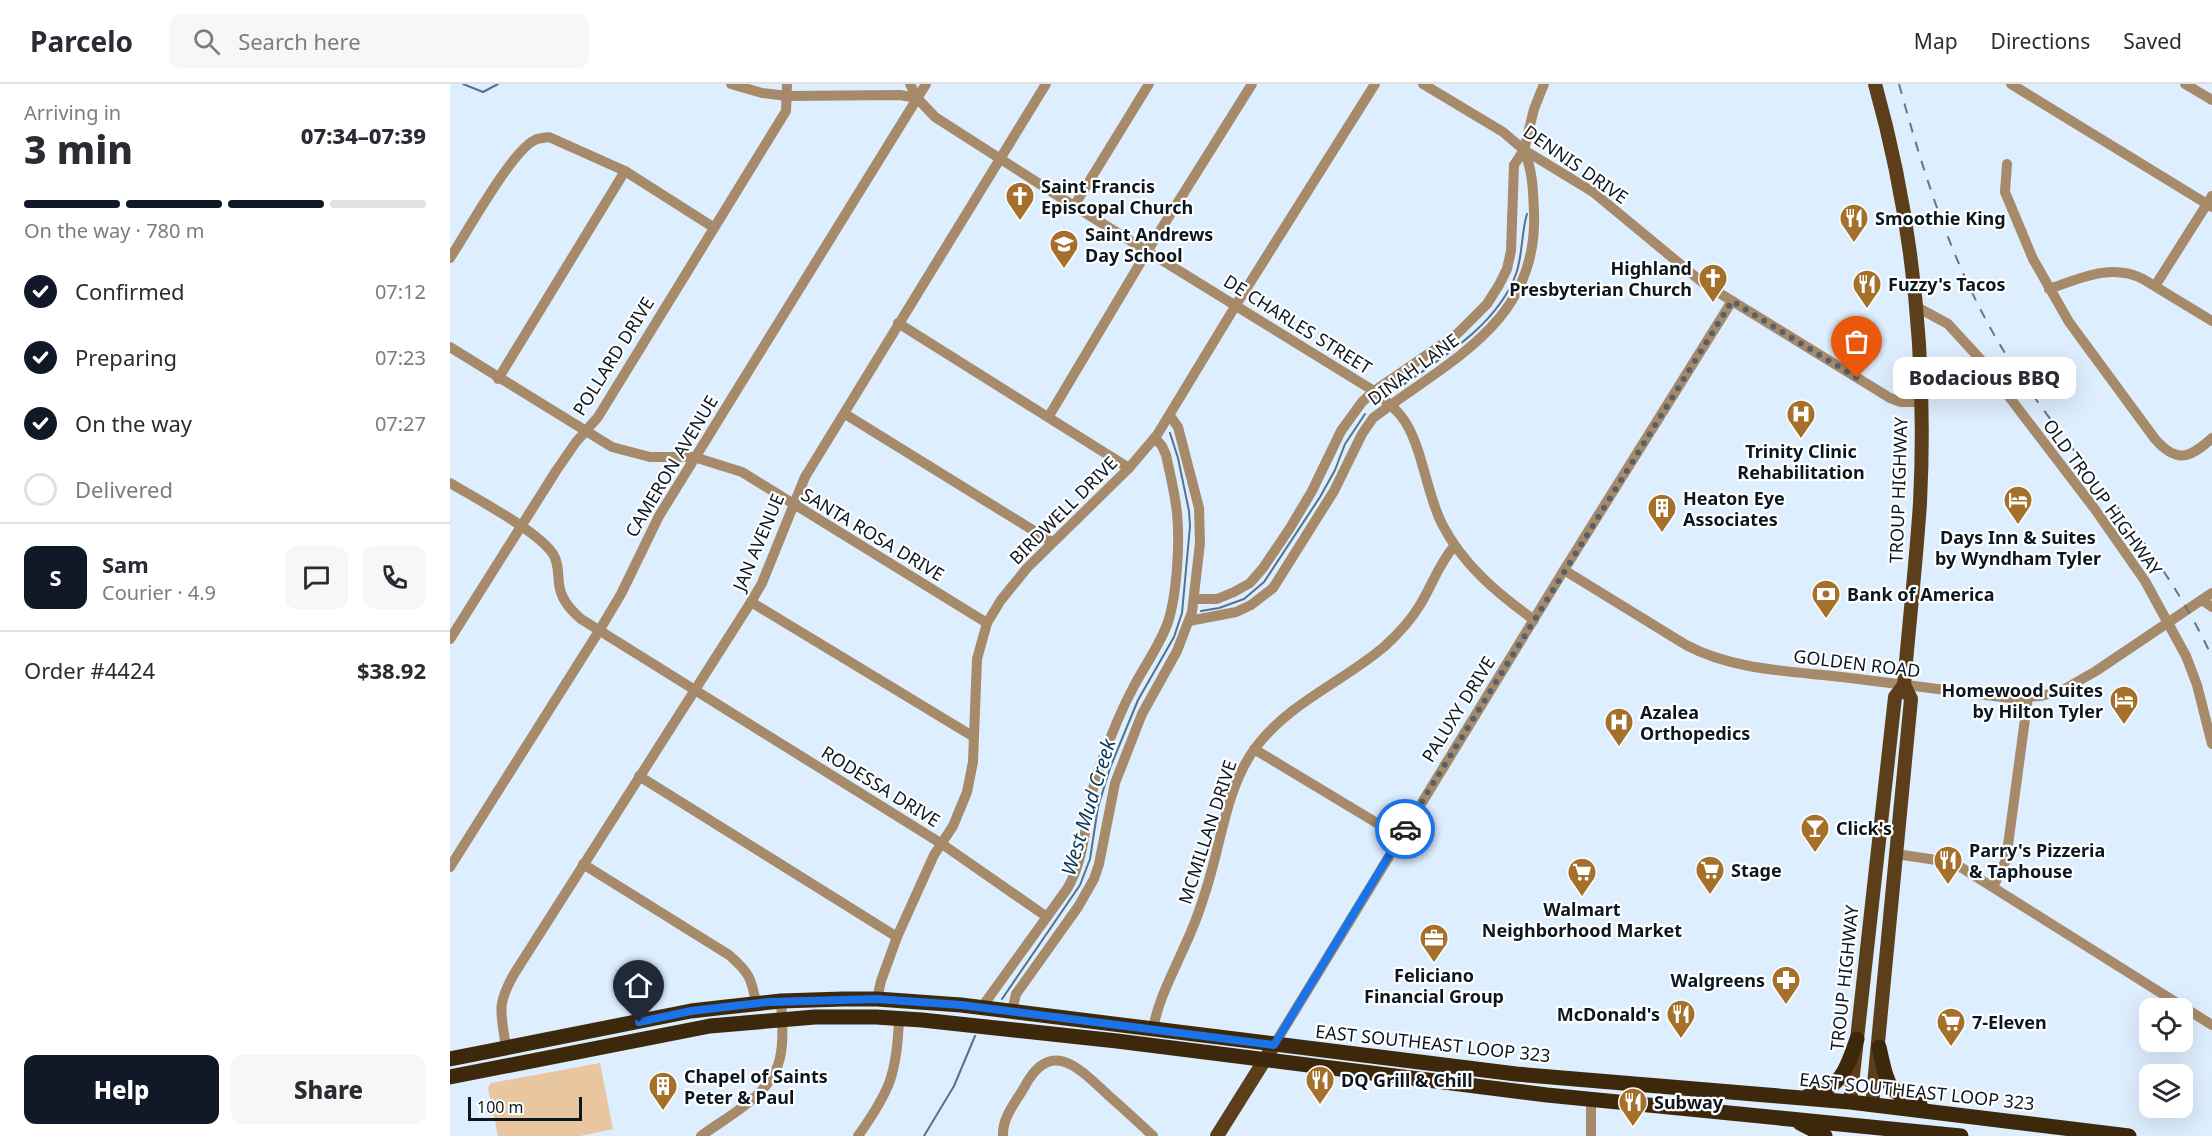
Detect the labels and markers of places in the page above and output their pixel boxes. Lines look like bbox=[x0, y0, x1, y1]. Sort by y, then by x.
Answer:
place label: Saint Francis Episcopal Church bbox=[1041, 174, 1193, 219]
church icon: Saint Francis Episcopal Church bbox=[1004, 180, 1036, 222]
restaurant icon: Smoothie King bbox=[1838, 202, 1870, 244]
place label: Smoothie King bbox=[1875, 206, 2006, 230]
place label: Saint Andrews Day School bbox=[1085, 222, 1213, 267]
school or university icon: Saint Andrews Day School bbox=[1048, 228, 1080, 270]
place label: Highland Presbyterian Church bbox=[1509, 256, 1692, 301]
church icon: Highland Presbyterian Church bbox=[1697, 262, 1729, 304]
restaurant icon: Fuzzy's Tacos bbox=[1851, 268, 1883, 310]
place label: Fuzzy's Tacos bbox=[1888, 272, 2006, 296]
pin bbox=[1831, 316, 1882, 378]
callout: Bodacious BBQ bbox=[1893, 357, 2076, 399]
hospital icon: Trinity Clinic Rehabilitation bbox=[1785, 398, 1817, 440]
place label: Trinity Clinic Rehabilitation bbox=[1737, 439, 1865, 484]
hotel icon: Days Inn & Suites by Wyndham Tyler bbox=[2002, 484, 2034, 526]
place label: Heaton Eye Associates bbox=[1683, 486, 1785, 531]
building icon: Heaton Eye Associates bbox=[1646, 492, 1678, 534]
place label: Days Inn & Suites by Wyndham Tyler bbox=[1935, 525, 2101, 570]
bank icon: Bank of America bbox=[1810, 578, 1842, 620]
place label: Bank of America bbox=[1847, 582, 1994, 606]
place label: Homewood Suites by Hilton Tyler bbox=[1941, 678, 2103, 723]
hotel icon: Homewood Suites by Hilton Tyler bbox=[2108, 684, 2140, 726]
place label: Azalea Orthopedics bbox=[1640, 700, 1750, 745]
hospital icon: Azalea Orthopedics bbox=[1603, 706, 1635, 748]
bar icon: Click's bbox=[1799, 812, 1831, 854]
place label: Click's bbox=[1836, 816, 1892, 840]
place label: Parry's Pizzeria & Taphouse bbox=[1969, 838, 2105, 883]
restaurant icon: Parry's Pizzeria & Taphouse bbox=[1932, 844, 1964, 886]
supermarket icon: Stage bbox=[1694, 854, 1726, 896]
supermarket icon: Walmart Neighborhood Market bbox=[1566, 856, 1598, 898]
place label: Stage bbox=[1731, 858, 1782, 882]
place label: Walmart Neighborhood Market bbox=[1482, 897, 1682, 942]
office icon: Feliciano Financial Group bbox=[1418, 922, 1450, 964]
pin bbox=[613, 960, 664, 1022]
place label: Feliciano Financial Group bbox=[1364, 963, 1504, 1008]
pharmacy icon: Walgreens bbox=[1770, 964, 1802, 1006]
place label: Walgreens bbox=[1671, 968, 1765, 992]
restaurant icon: McDonald's bbox=[1665, 998, 1697, 1040]
place label: McDonald's bbox=[1557, 1002, 1660, 1026]
supermarket icon: 7-Eleven bbox=[1935, 1006, 1967, 1048]
place label: 7-Eleven bbox=[1972, 1010, 2047, 1034]
place label: Chapel of Saints Peter & Paul bbox=[684, 1064, 828, 1109]
restaurant icon: DQ Grill & Chill bbox=[1304, 1064, 1336, 1106]
place label: DQ Grill & Chill bbox=[1341, 1068, 1473, 1092]
building icon: Chapel of Saints Peter & Paul bbox=[647, 1070, 679, 1112]
restaurant icon: Subway bbox=[1617, 1086, 1649, 1128]
place label: Subway bbox=[1654, 1090, 1724, 1114]

